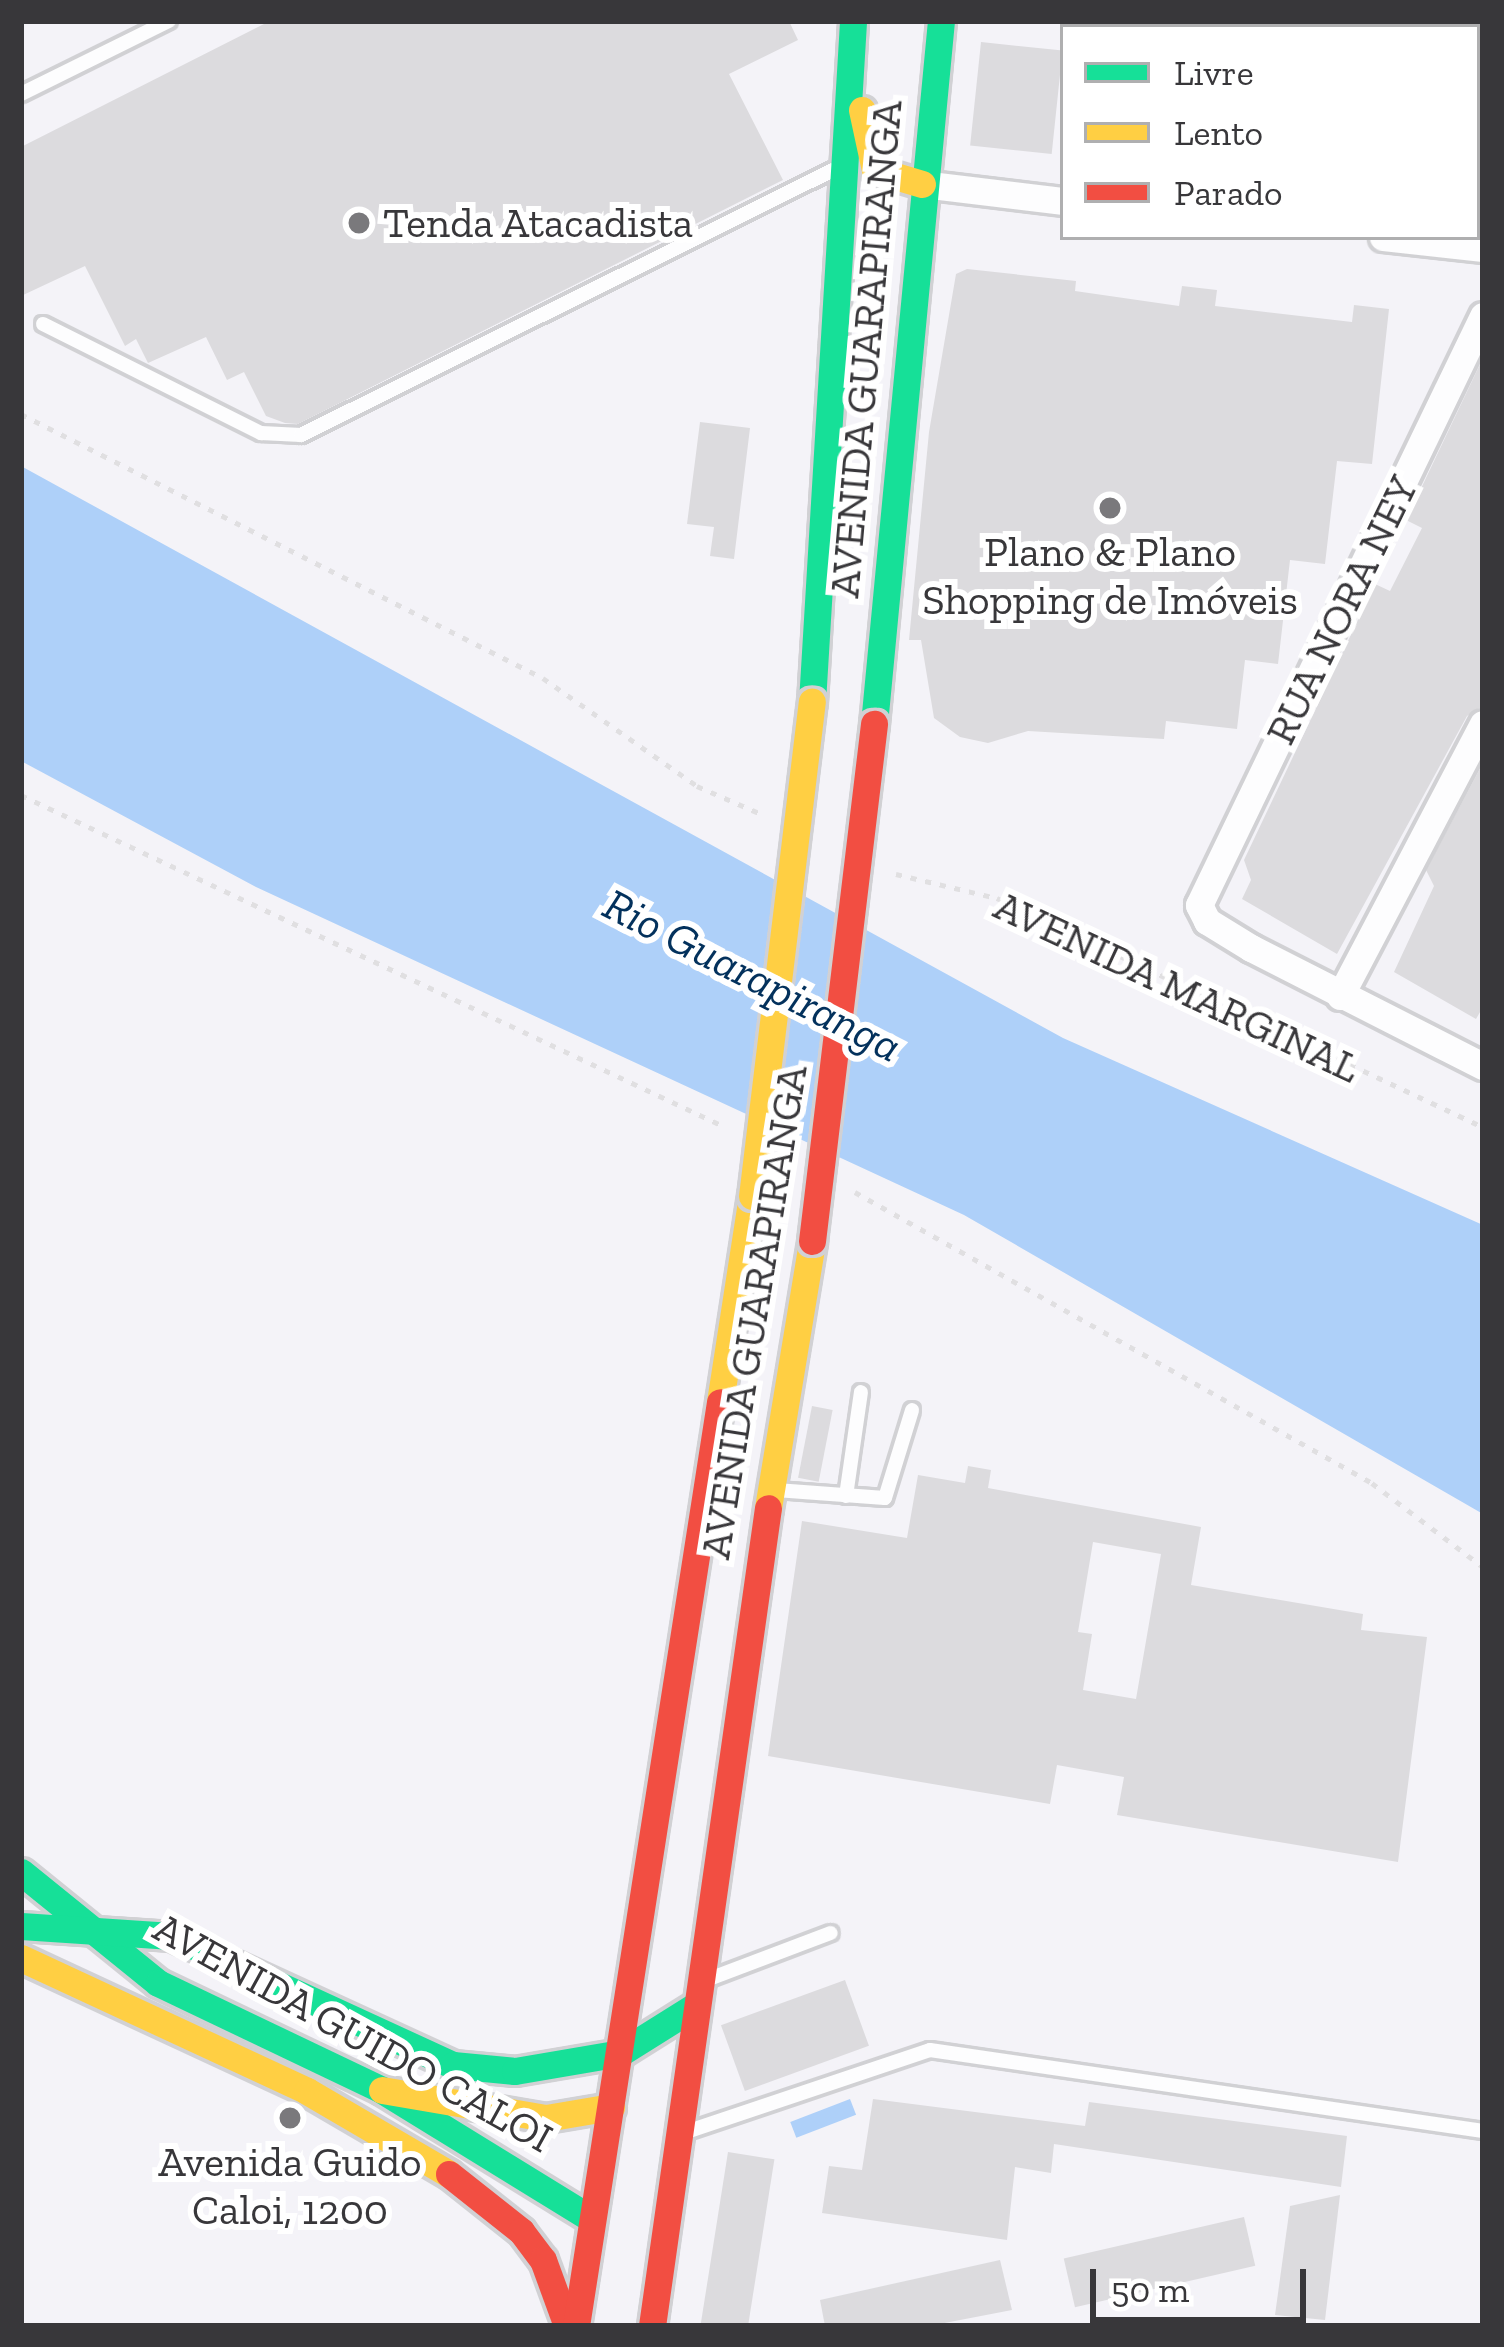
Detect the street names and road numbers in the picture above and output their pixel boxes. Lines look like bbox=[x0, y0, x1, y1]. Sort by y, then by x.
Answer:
street label: AVENIDA GUARAPIRANGA bbox=[819, 98, 913, 600]
street label: RUA NORA NEY bbox=[1255, 466, 1429, 754]
street label: AVENIDA MARGINAL bbox=[986, 880, 1368, 1094]
street label: AVENIDA GUARAPIRANGA bbox=[690, 1061, 818, 1563]
street label: AVENIDA GUIDO CALOI bbox=[144, 1902, 562, 2164]

